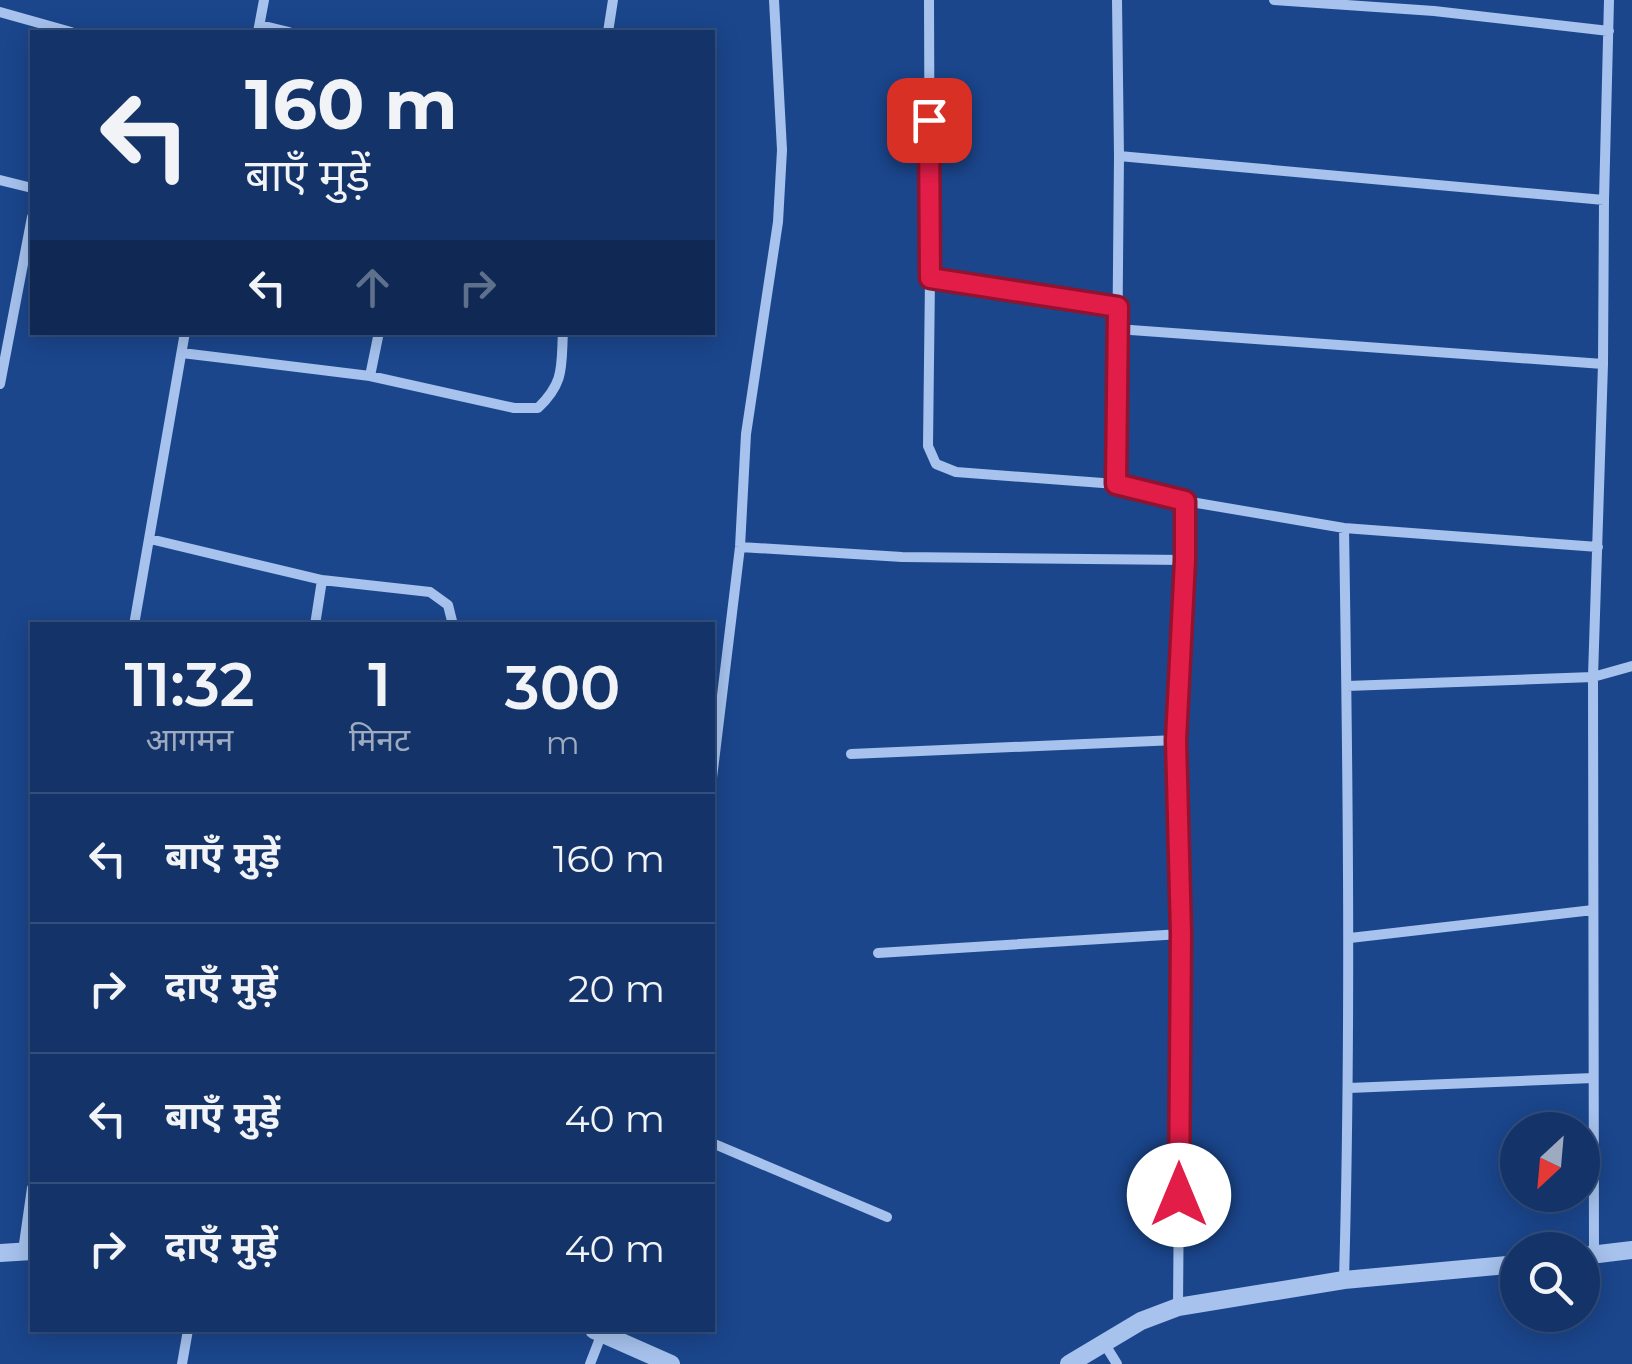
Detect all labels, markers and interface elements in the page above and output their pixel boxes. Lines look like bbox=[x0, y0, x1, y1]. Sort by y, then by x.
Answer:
text: 160 m bbox=[245, 61, 458, 147]
icon: left bbox=[80, 70, 210, 200]
pin bbox=[887, 78, 972, 163]
icon: arrive bbox=[902, 93, 957, 148]
text: बाएँ मुड़ें bbox=[245, 147, 370, 202]
icon: left bbox=[240, 260, 295, 315]
icon: ahead bbox=[345, 260, 400, 315]
icon: right bbox=[450, 260, 505, 315]
text: 11:32 bbox=[125, 648, 254, 721]
text: 1 bbox=[368, 648, 391, 721]
text: 300 bbox=[505, 651, 620, 724]
text: आगमन bbox=[146, 720, 233, 759]
text: मिनट bbox=[349, 720, 410, 759]
text: m bbox=[546, 723, 580, 762]
icon: left bbox=[80, 831, 135, 886]
text: बाएँ मुड़ें bbox=[165, 832, 280, 879]
text: 160 m bbox=[553, 835, 665, 882]
icon: right bbox=[80, 961, 135, 1016]
text: दाएँ मुड़ें bbox=[165, 962, 278, 1009]
text: 20 m bbox=[568, 965, 665, 1012]
icon: left bbox=[80, 1091, 135, 1146]
text: बाएँ मुड़ें bbox=[165, 1092, 280, 1139]
text: 40 m bbox=[564, 1095, 665, 1142]
north arrow bbox=[1500, 1112, 1600, 1212]
map controls bbox=[1500, 1112, 1600, 1332]
position arrow bbox=[1127, 1143, 1231, 1247]
icon: right bbox=[80, 1221, 135, 1276]
text: दाएँ मुड़ें bbox=[165, 1222, 278, 1269]
text: 40 m bbox=[564, 1225, 665, 1272]
button: search bbox=[1500, 1232, 1600, 1332]

